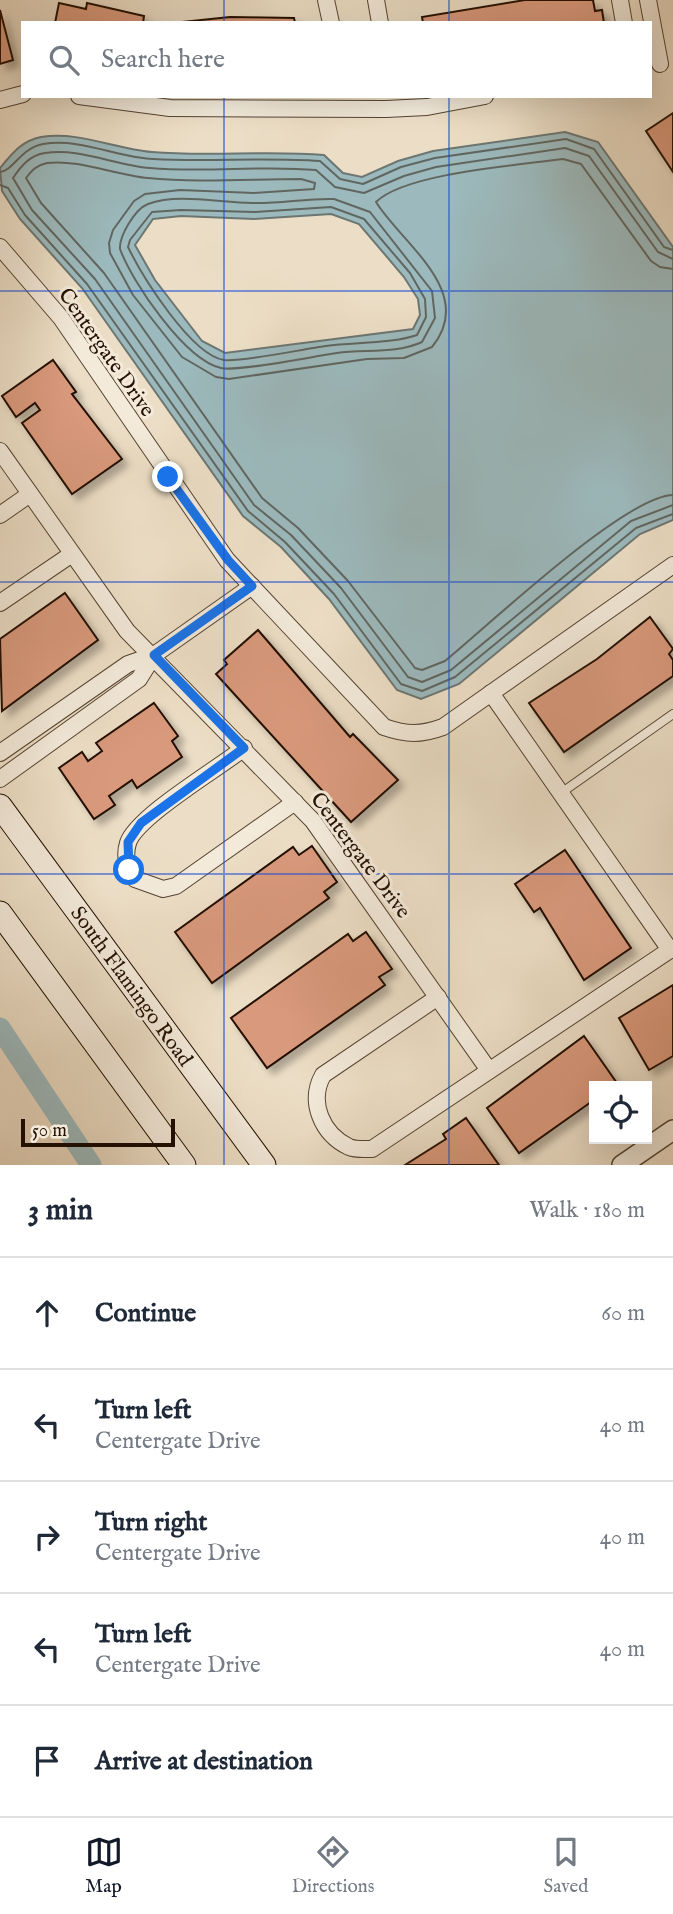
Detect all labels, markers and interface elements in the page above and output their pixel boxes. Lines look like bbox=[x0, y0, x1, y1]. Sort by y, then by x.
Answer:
search box bbox=[21, 21, 652, 98]
icon: search bbox=[45, 41, 83, 79]
text: Search here bbox=[101, 43, 225, 76]
street label: Centergate Drive bbox=[51, 283, 160, 423]
route end bbox=[152, 461, 183, 492]
street label: Centergate Drive bbox=[304, 787, 416, 925]
route start bbox=[113, 854, 144, 885]
street label: South Flamingo Road bbox=[64, 901, 199, 1073]
map controls bbox=[589, 1081, 652, 1144]
button: locate bbox=[589, 1081, 652, 1144]
scale bar bbox=[21, 1116, 175, 1148]
text: 50 m bbox=[32, 1119, 67, 1143]
text: 3 min bbox=[28, 1192, 93, 1230]
text: Walk · 180 m bbox=[529, 1196, 645, 1225]
icon: ahead bbox=[28, 1294, 66, 1332]
text: Continue bbox=[95, 1297, 196, 1330]
text: 60 m bbox=[601, 1299, 645, 1328]
text: Turn left bbox=[95, 1394, 192, 1427]
icon: left bbox=[28, 1406, 66, 1444]
text: 40 m bbox=[600, 1411, 645, 1440]
text: Centergate Drive bbox=[95, 1427, 261, 1456]
text: Turn right bbox=[95, 1506, 208, 1539]
icon: right bbox=[28, 1518, 66, 1556]
text: 40 m bbox=[600, 1523, 645, 1552]
text: Centergate Drive bbox=[95, 1539, 261, 1568]
text: Turn left bbox=[95, 1618, 192, 1651]
icon: left bbox=[28, 1630, 66, 1668]
text: 40 m bbox=[600, 1635, 645, 1664]
text: Centergate Drive bbox=[95, 1651, 261, 1680]
icon: arrive bbox=[28, 1742, 66, 1780]
text: Arrive at destination bbox=[95, 1745, 313, 1778]
tab: Map bbox=[85, 1833, 123, 1899]
tab: Directions bbox=[292, 1833, 374, 1899]
tab: Saved bbox=[543, 1833, 588, 1899]

